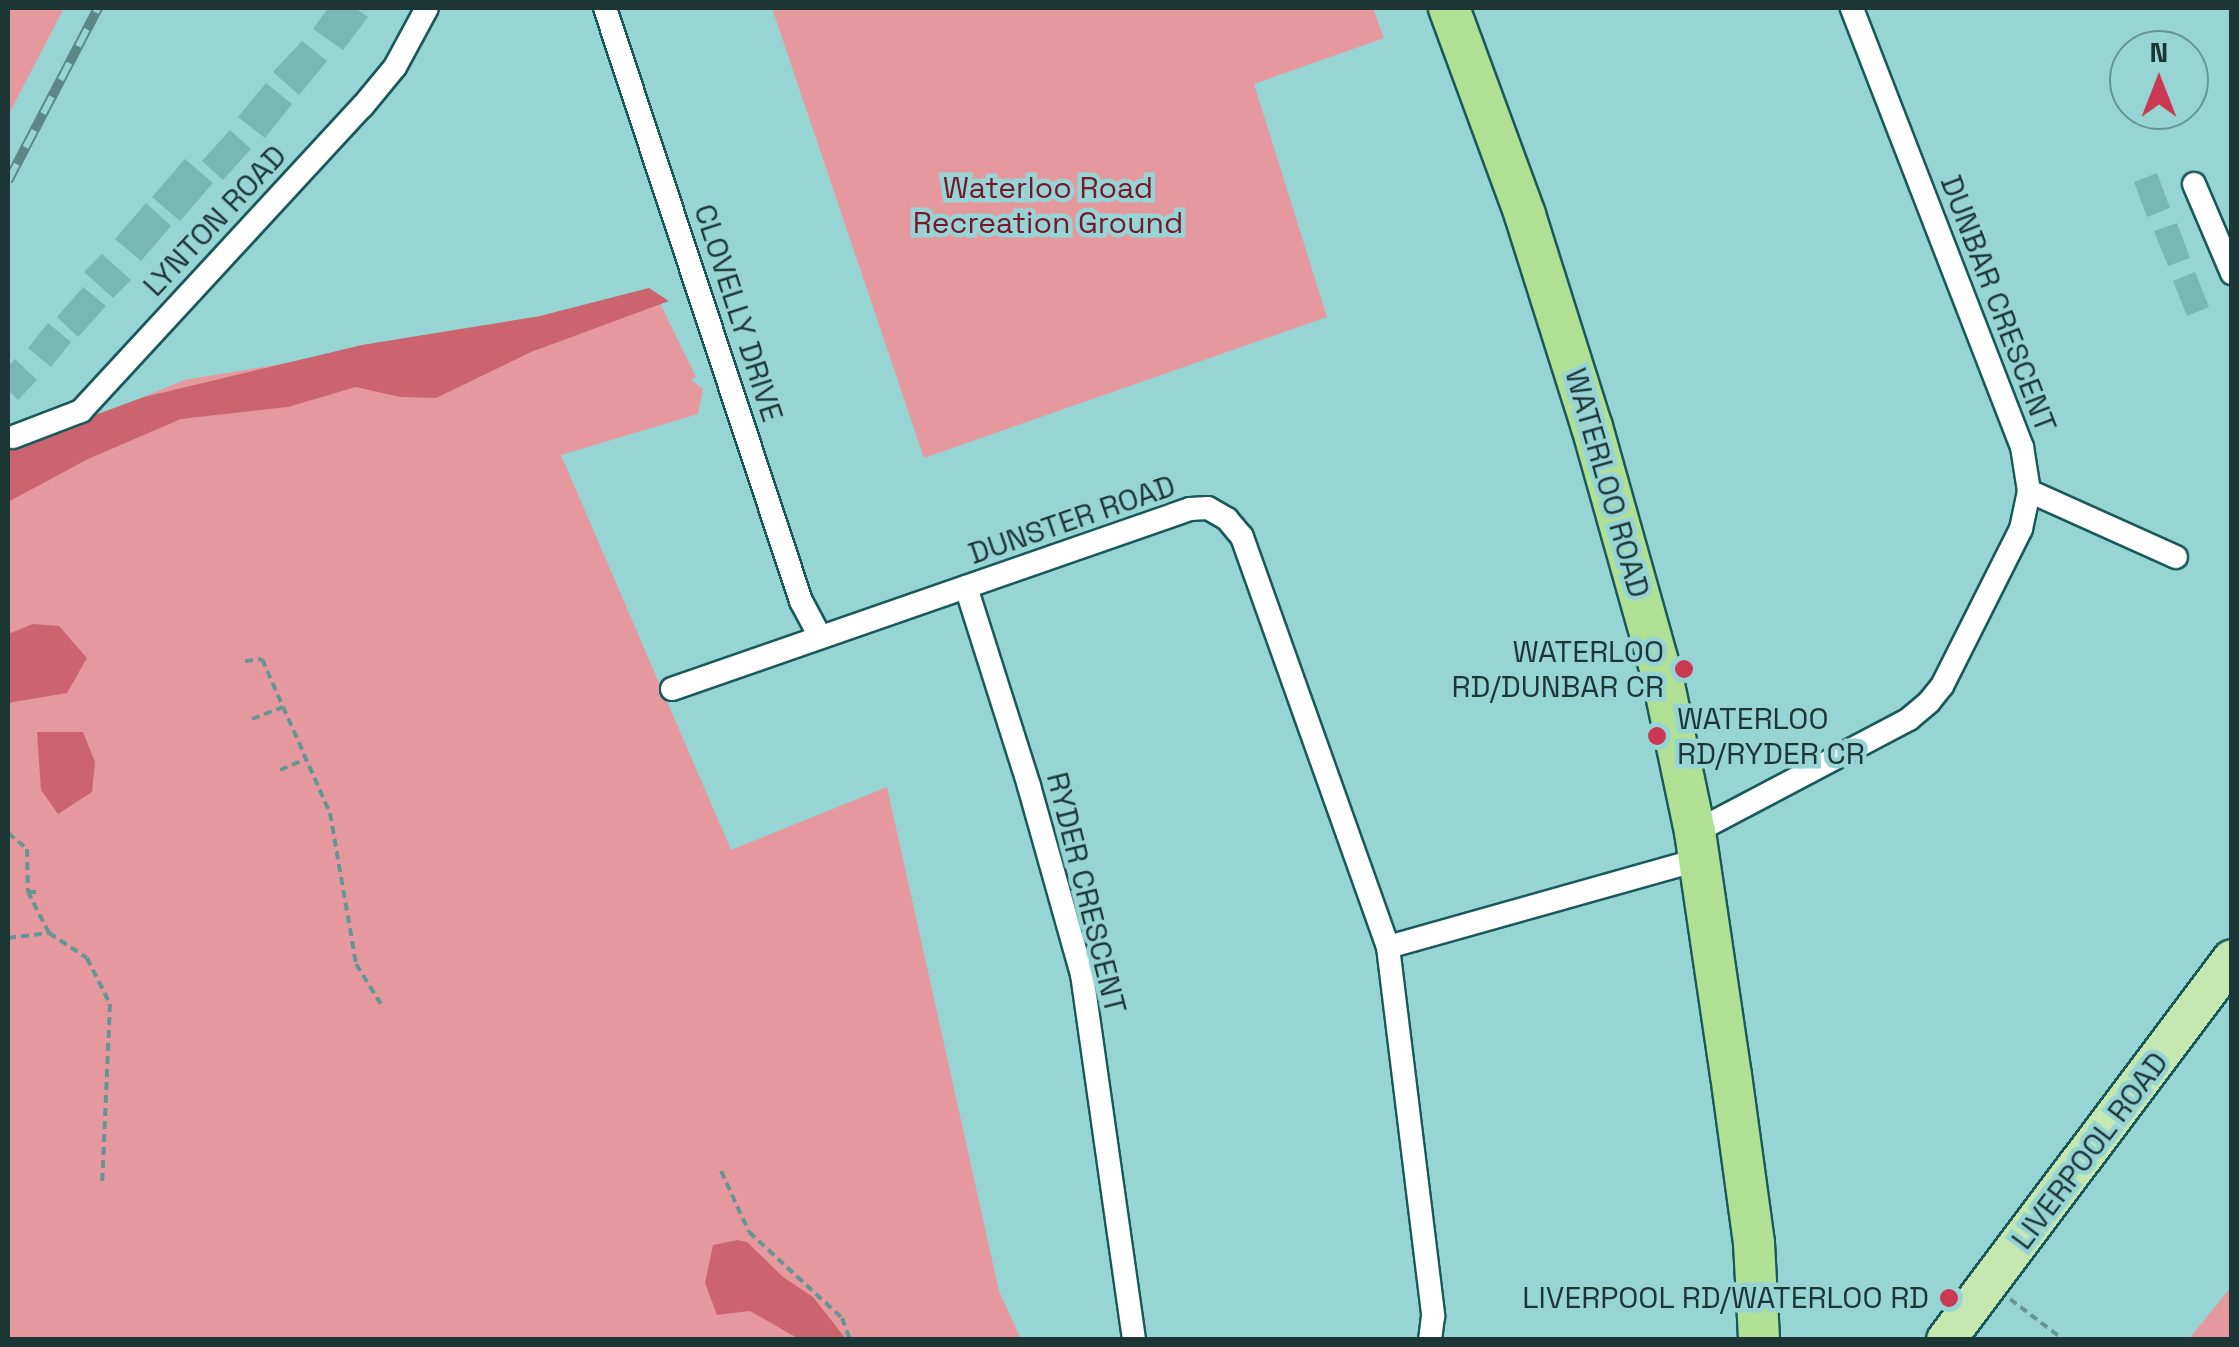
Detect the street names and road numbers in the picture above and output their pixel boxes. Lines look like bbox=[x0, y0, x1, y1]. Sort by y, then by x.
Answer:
street label: LYNTON ROAD bbox=[136, 138, 294, 304]
street label: DUNBAR CRESCENT bbox=[1932, 170, 2064, 438]
street label: CLOVELLY DRIVE bbox=[686, 200, 790, 426]
street label: WATERLOO ROAD bbox=[1557, 364, 1657, 602]
street label: DUNSTER ROAD bbox=[964, 468, 1180, 572]
street label: RYDER CRESCENT bbox=[1039, 769, 1133, 1017]
street label: LIVERPOOL ROAD bbox=[2004, 1045, 2176, 1257]

